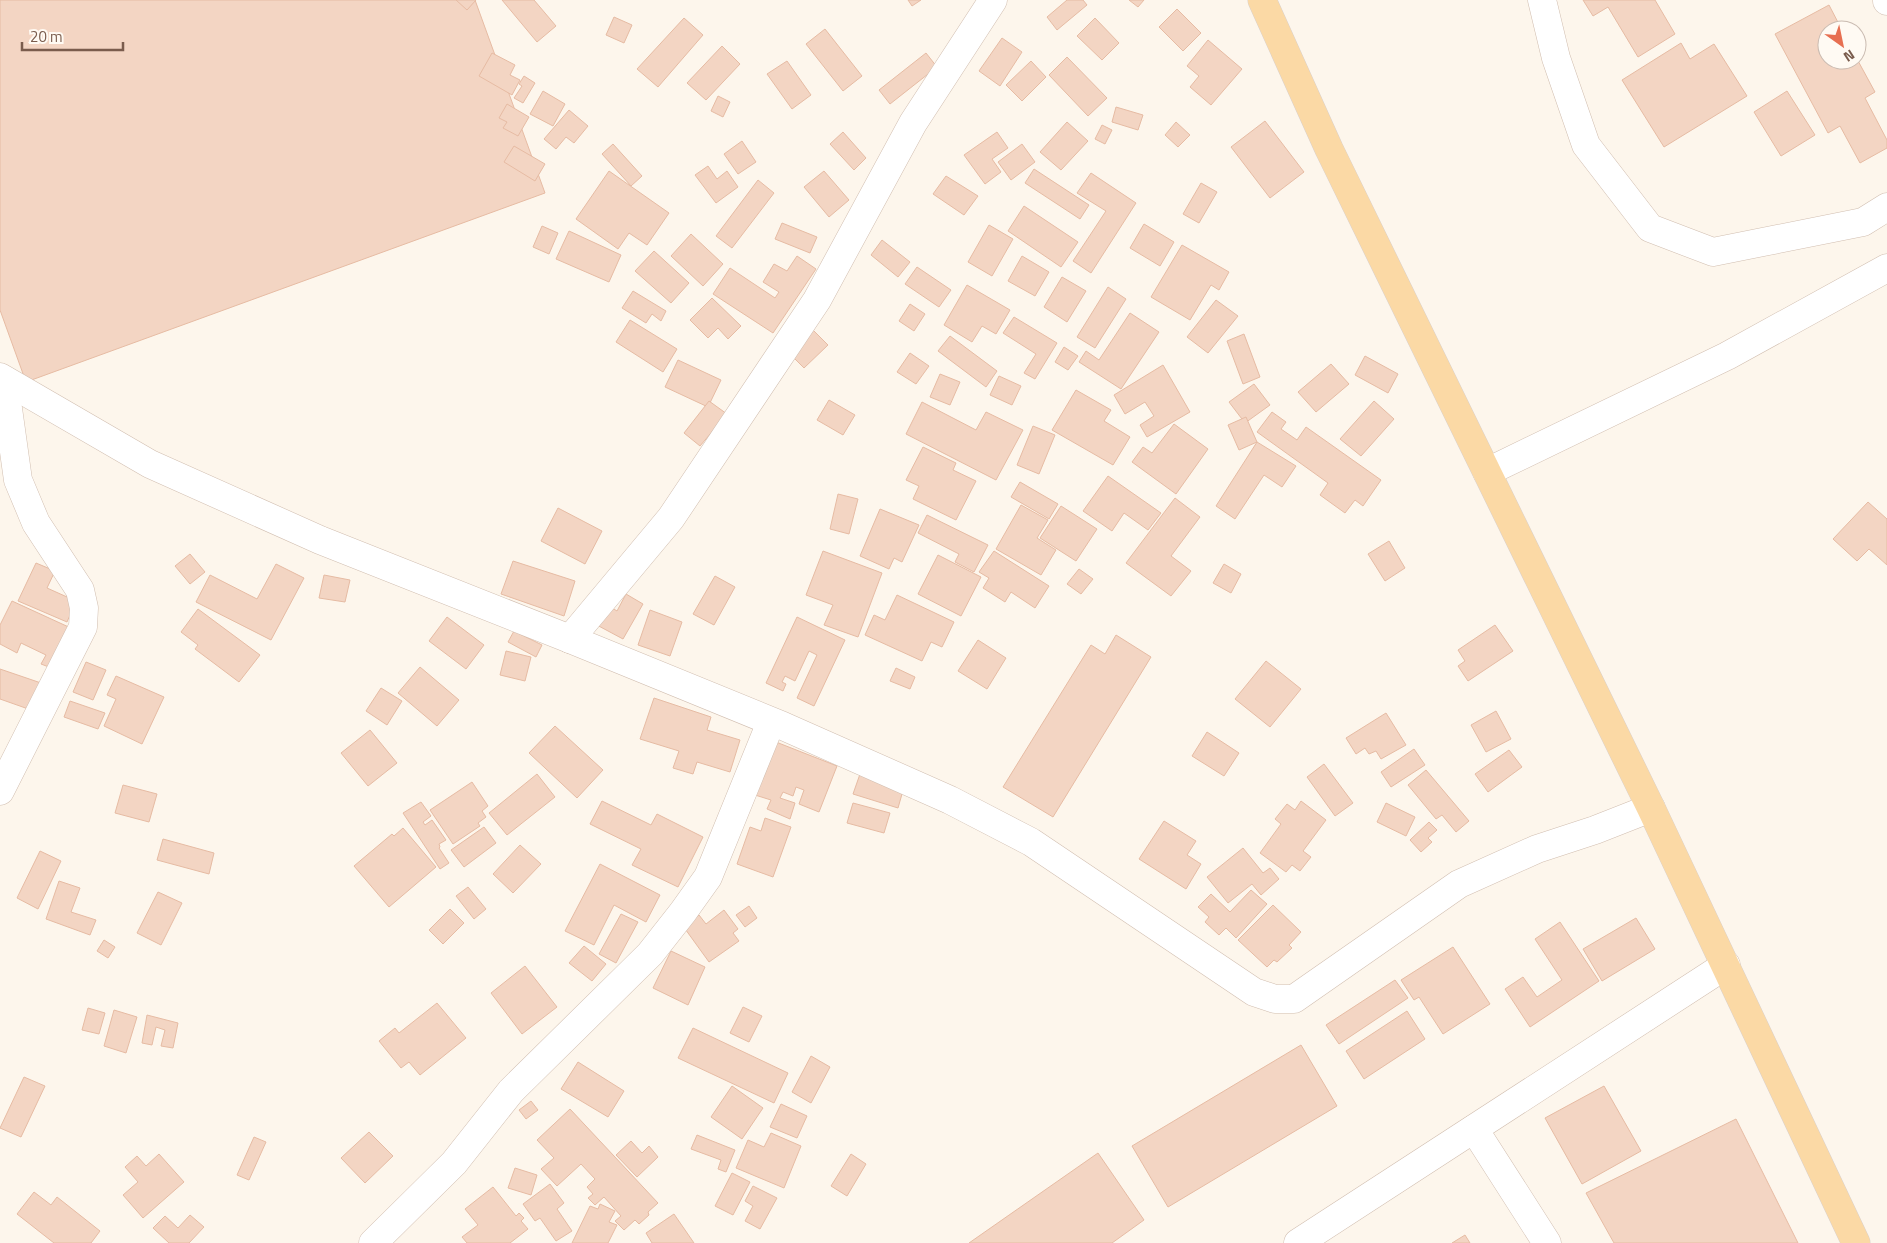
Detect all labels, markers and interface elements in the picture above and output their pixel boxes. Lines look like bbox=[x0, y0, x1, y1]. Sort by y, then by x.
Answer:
scale bar bbox=[22, 20, 124, 52]
north arrow bbox=[1817, 20, 1867, 70]
text: 20 m bbox=[30, 25, 63, 48]
text: N bbox=[1840, 45, 1859, 68]

